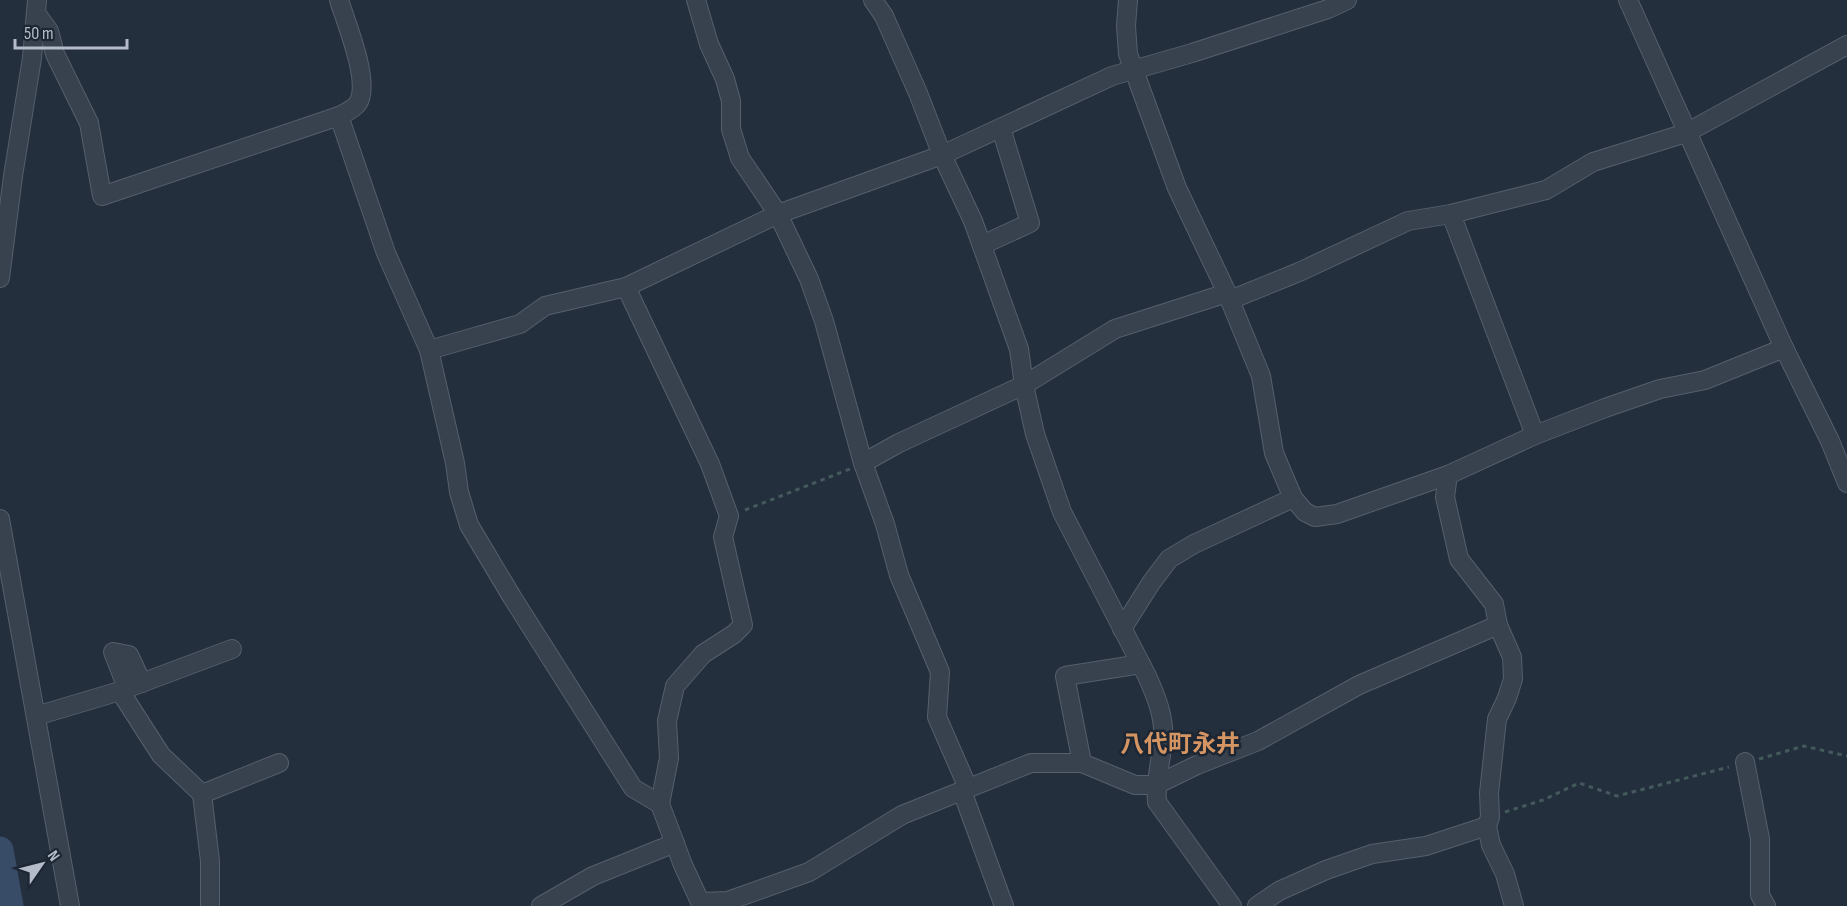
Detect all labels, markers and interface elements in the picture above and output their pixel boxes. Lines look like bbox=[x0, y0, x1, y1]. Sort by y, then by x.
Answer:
scale bar bbox=[15, 12, 128, 50]
text: 50 m bbox=[24, 23, 54, 44]
district label: 八代町永井 bbox=[1120, 730, 1240, 759]
north arrow bbox=[12, 834, 72, 894]
text: N bbox=[43, 847, 63, 865]

